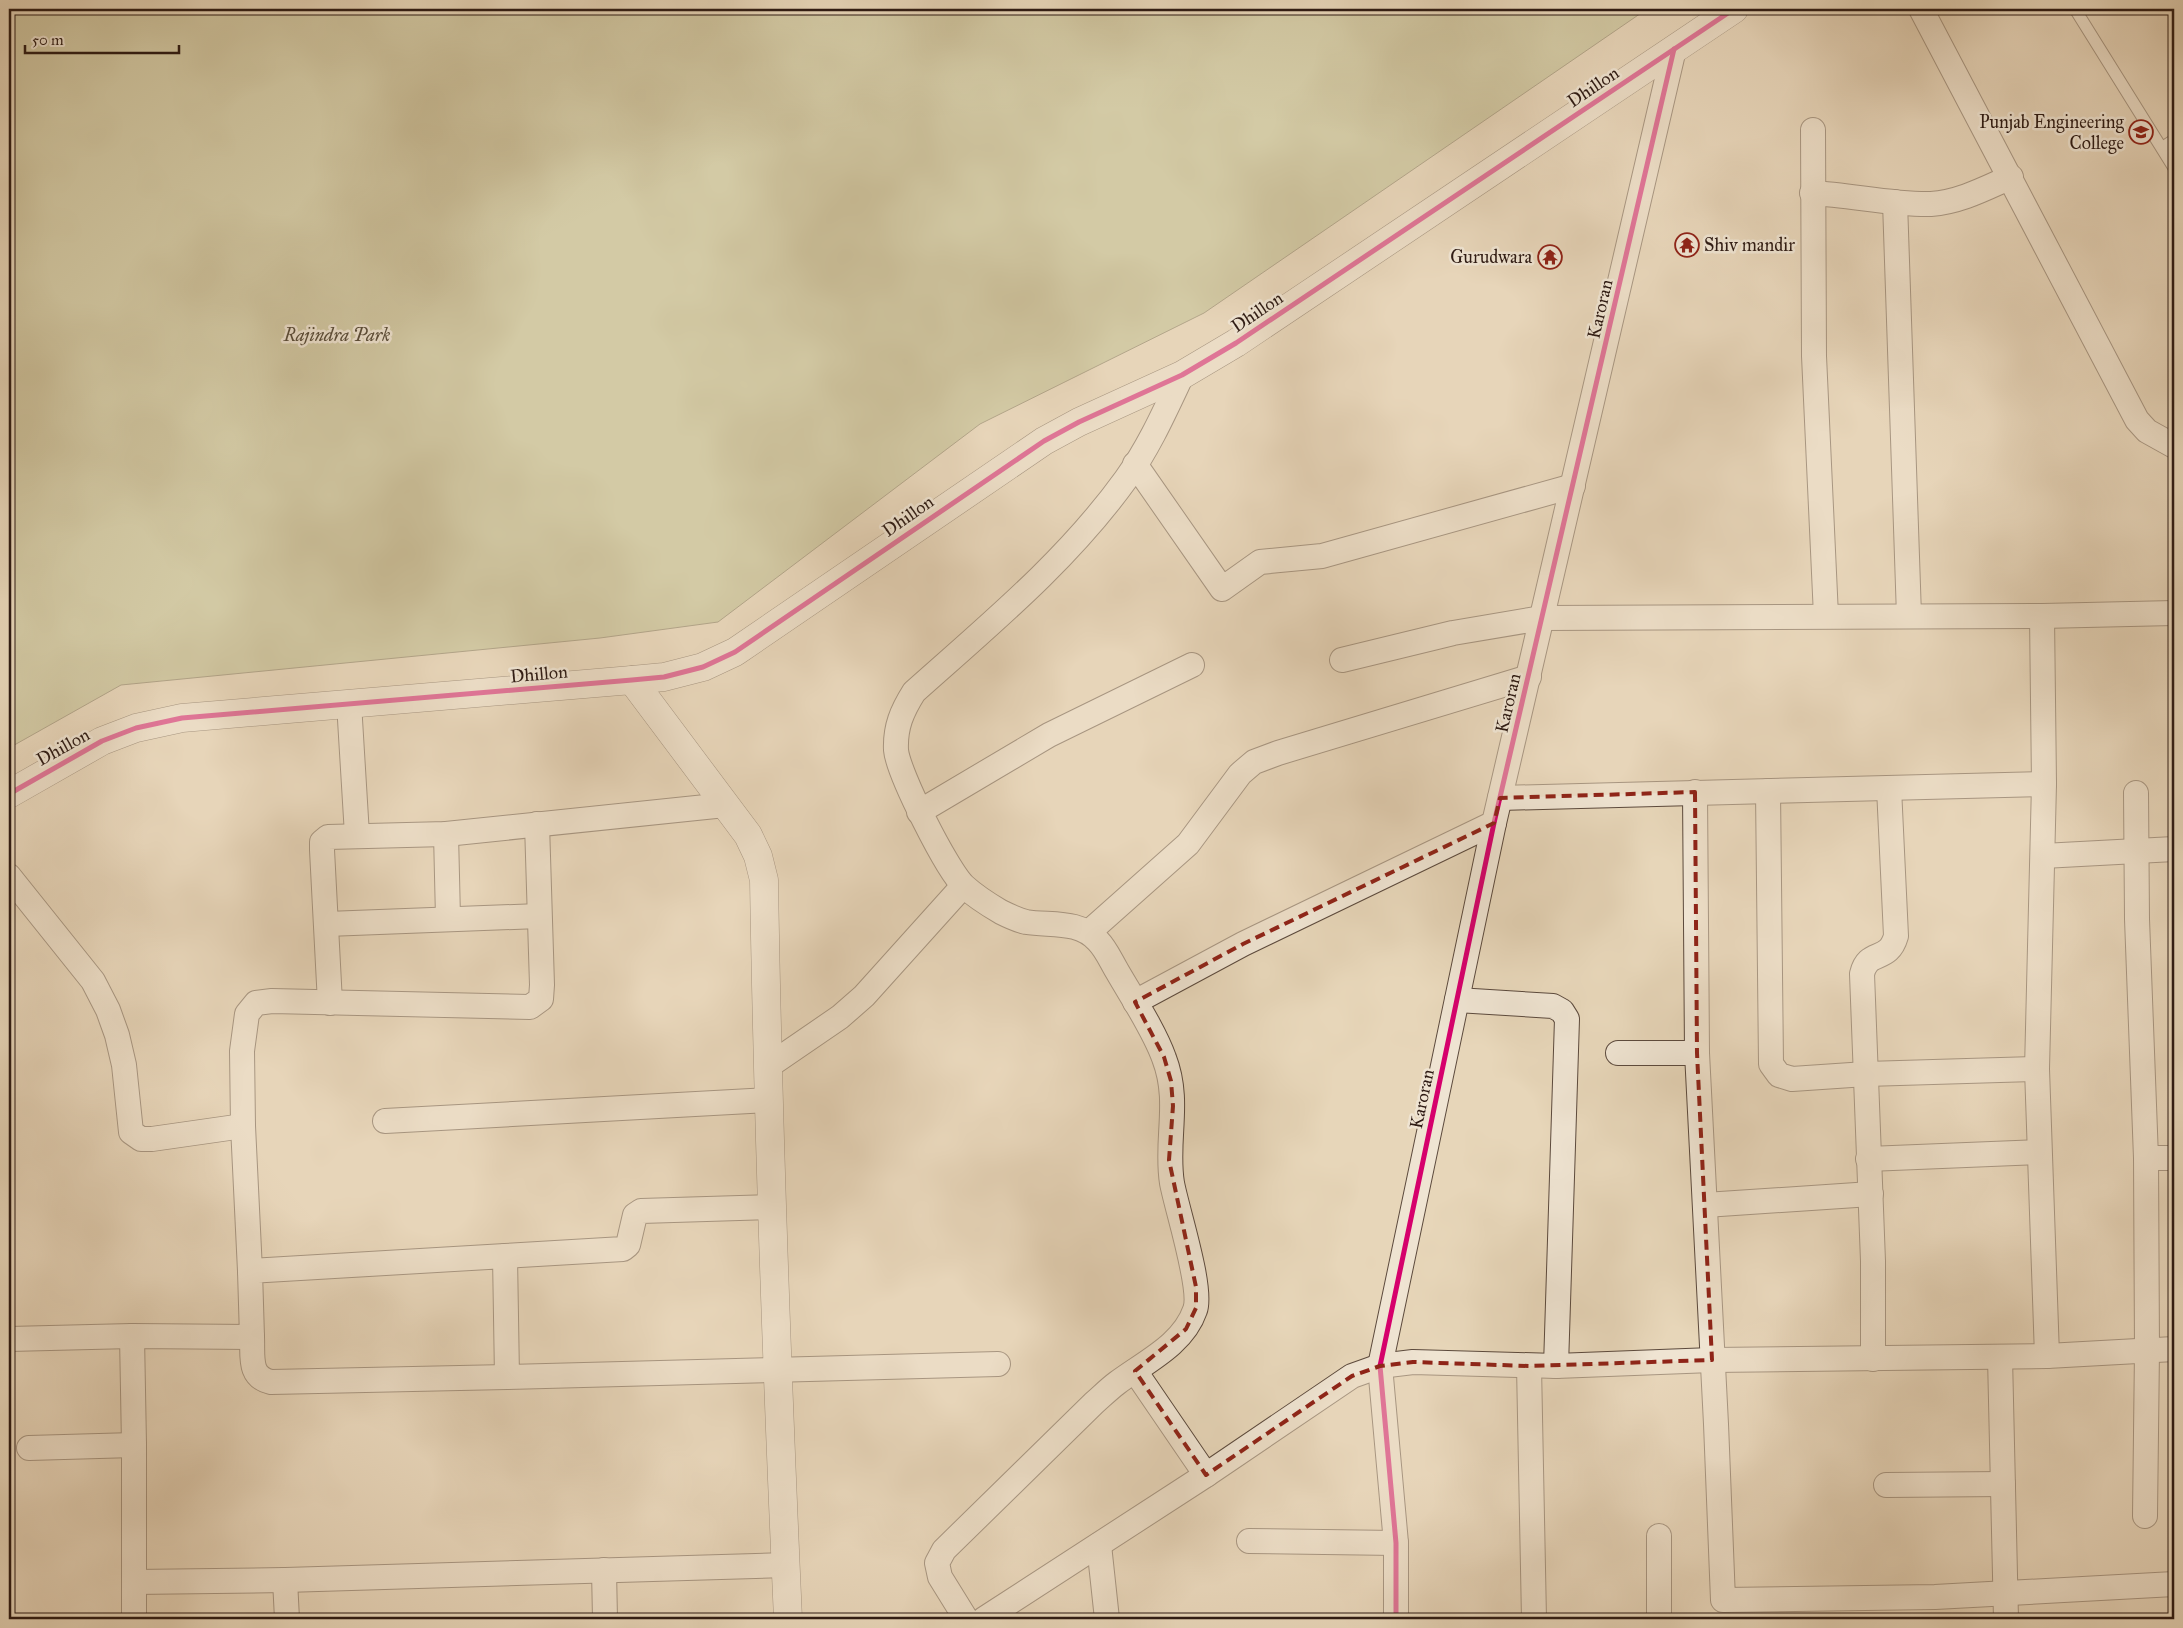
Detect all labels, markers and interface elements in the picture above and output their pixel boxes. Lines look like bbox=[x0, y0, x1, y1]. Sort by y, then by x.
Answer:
scale bar bbox=[25, 22, 179, 54]
text: 50 m bbox=[32, 31, 64, 49]
street label: Dhillon bbox=[1563, 62, 1623, 112]
place label: Punjab Engineering College bbox=[1979, 111, 2125, 155]
school or university icon: Punjab Engineering College bbox=[2128, 119, 2154, 145]
temple icon: Shiv mandir bbox=[1674, 232, 1700, 258]
place label: Shiv mandir bbox=[1704, 234, 1795, 256]
temple icon: Gurudwara bbox=[1537, 244, 1563, 270]
place label: Gurudwara bbox=[1450, 246, 1532, 268]
street label: Karoran bbox=[1583, 277, 1618, 341]
street label: Dhillon bbox=[1227, 287, 1287, 337]
park label: Rajindra Park bbox=[283, 324, 390, 346]
street label: Dhillon bbox=[878, 490, 938, 542]
street label: Dhillon bbox=[509, 661, 569, 687]
street label: Karoran bbox=[1491, 671, 1526, 735]
street label: Dhillon bbox=[32, 723, 94, 771]
street label: Karoran bbox=[1405, 1067, 1439, 1131]

